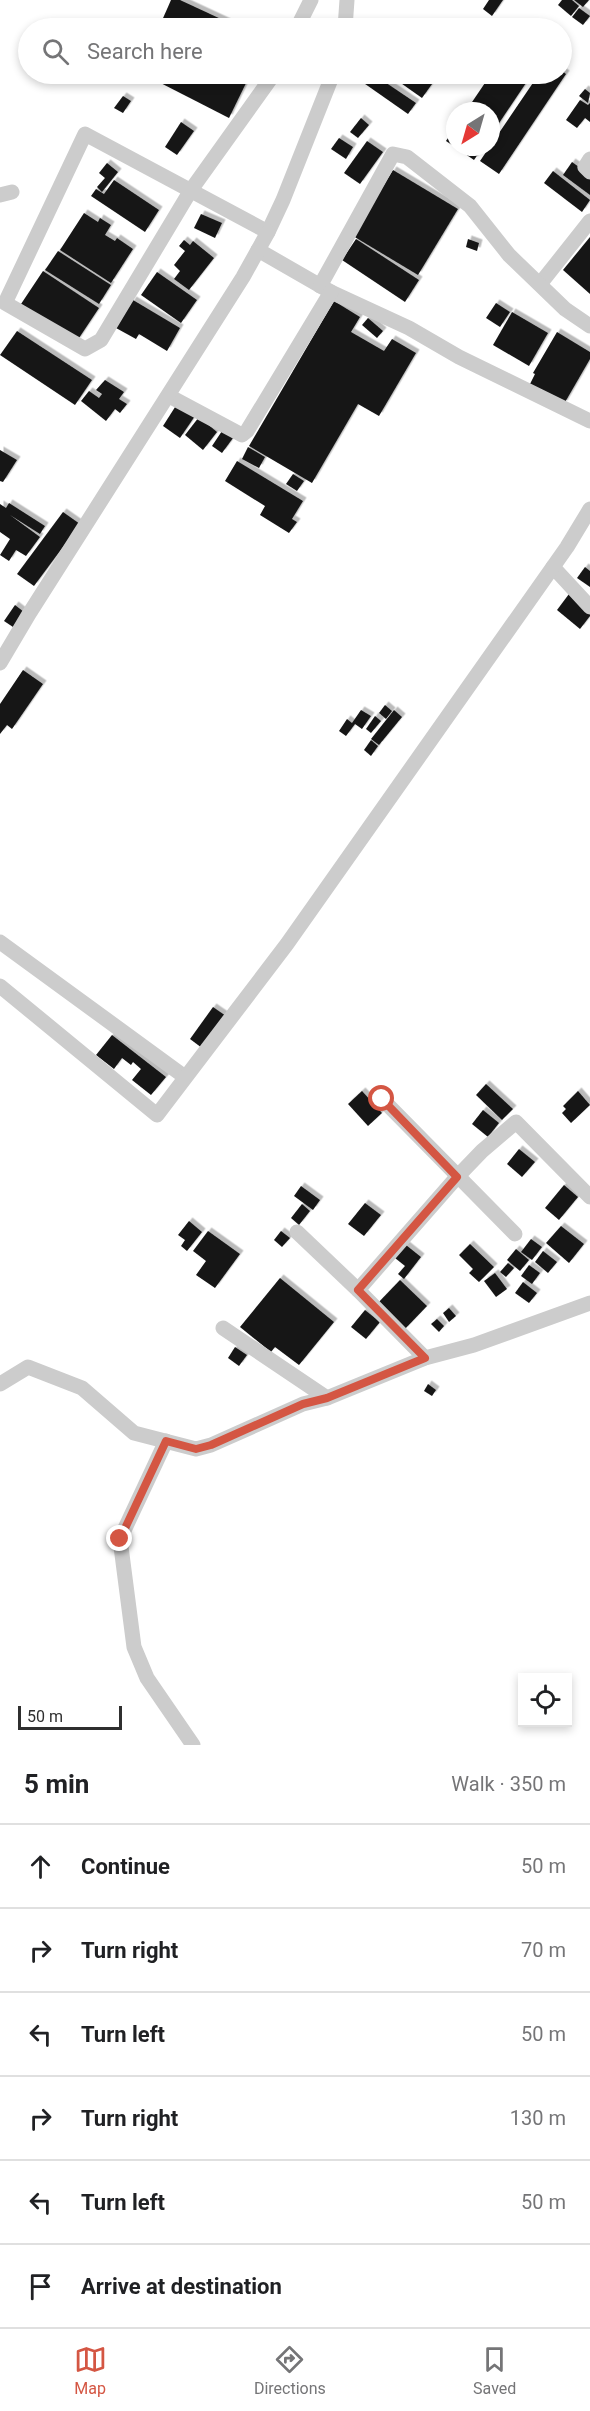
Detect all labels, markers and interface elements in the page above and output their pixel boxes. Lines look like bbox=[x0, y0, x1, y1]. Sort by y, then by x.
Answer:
search box bbox=[18, 18, 572, 84]
icon: search bbox=[39, 35, 72, 68]
text: Search here bbox=[87, 39, 203, 64]
north arrow bbox=[446, 102, 500, 156]
route start bbox=[368, 1085, 394, 1111]
route end bbox=[106, 1525, 132, 1551]
map controls bbox=[518, 1673, 572, 1727]
button: locate bbox=[518, 1673, 572, 1727]
scale bar bbox=[18, 1703, 122, 1730]
text: 50 m bbox=[27, 1707, 63, 1726]
text: 5 min bbox=[24, 1769, 89, 1799]
text: Walk · 350 m bbox=[451, 1772, 566, 1796]
icon: ahead bbox=[24, 1850, 57, 1883]
text: Continue bbox=[81, 1854, 170, 1879]
text: 50 m bbox=[521, 1854, 566, 1878]
icon: right bbox=[24, 1934, 57, 1967]
text: Turn right bbox=[81, 1938, 178, 1963]
text: 70 m bbox=[521, 1938, 566, 1962]
icon: left bbox=[24, 2018, 57, 2051]
text: Turn left bbox=[81, 2022, 165, 2047]
text: 50 m bbox=[521, 2022, 566, 2046]
icon: right bbox=[24, 2102, 57, 2135]
text: Turn right bbox=[81, 2106, 178, 2131]
text: 130 m bbox=[510, 2106, 566, 2130]
icon: left bbox=[24, 2186, 57, 2219]
text: Turn left bbox=[81, 2190, 165, 2215]
text: 50 m bbox=[521, 2190, 566, 2214]
icon: arrive bbox=[24, 2270, 57, 2303]
text: Arrive at destination bbox=[81, 2274, 282, 2299]
tab: Map bbox=[74, 2343, 107, 2398]
tab: Directions bbox=[254, 2343, 326, 2398]
tab: Saved bbox=[473, 2343, 516, 2398]

